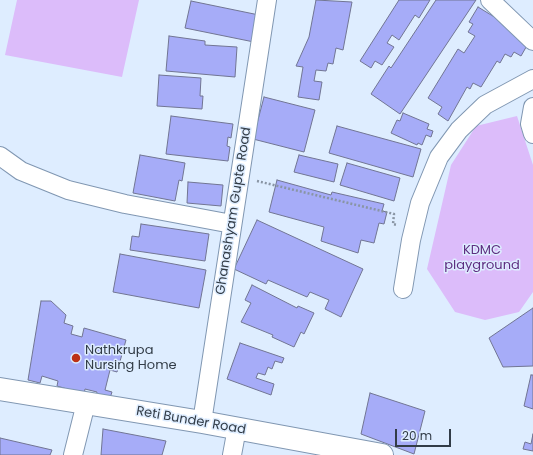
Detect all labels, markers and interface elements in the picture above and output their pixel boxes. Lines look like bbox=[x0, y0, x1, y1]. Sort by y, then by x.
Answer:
street label: Ghanashyam Gupte Road bbox=[213, 126, 255, 296]
park label: KDMC playground bbox=[444, 243, 520, 274]
place label: Nathkrupa Nursing Home bbox=[85, 343, 177, 374]
marker: Nathkrupa Nursing Home bbox=[70, 352, 82, 364]
street label: Reti Bunder Road bbox=[135, 404, 247, 438]
scale bar bbox=[397, 421, 453, 447]
text: 20 m bbox=[402, 427, 432, 444]

